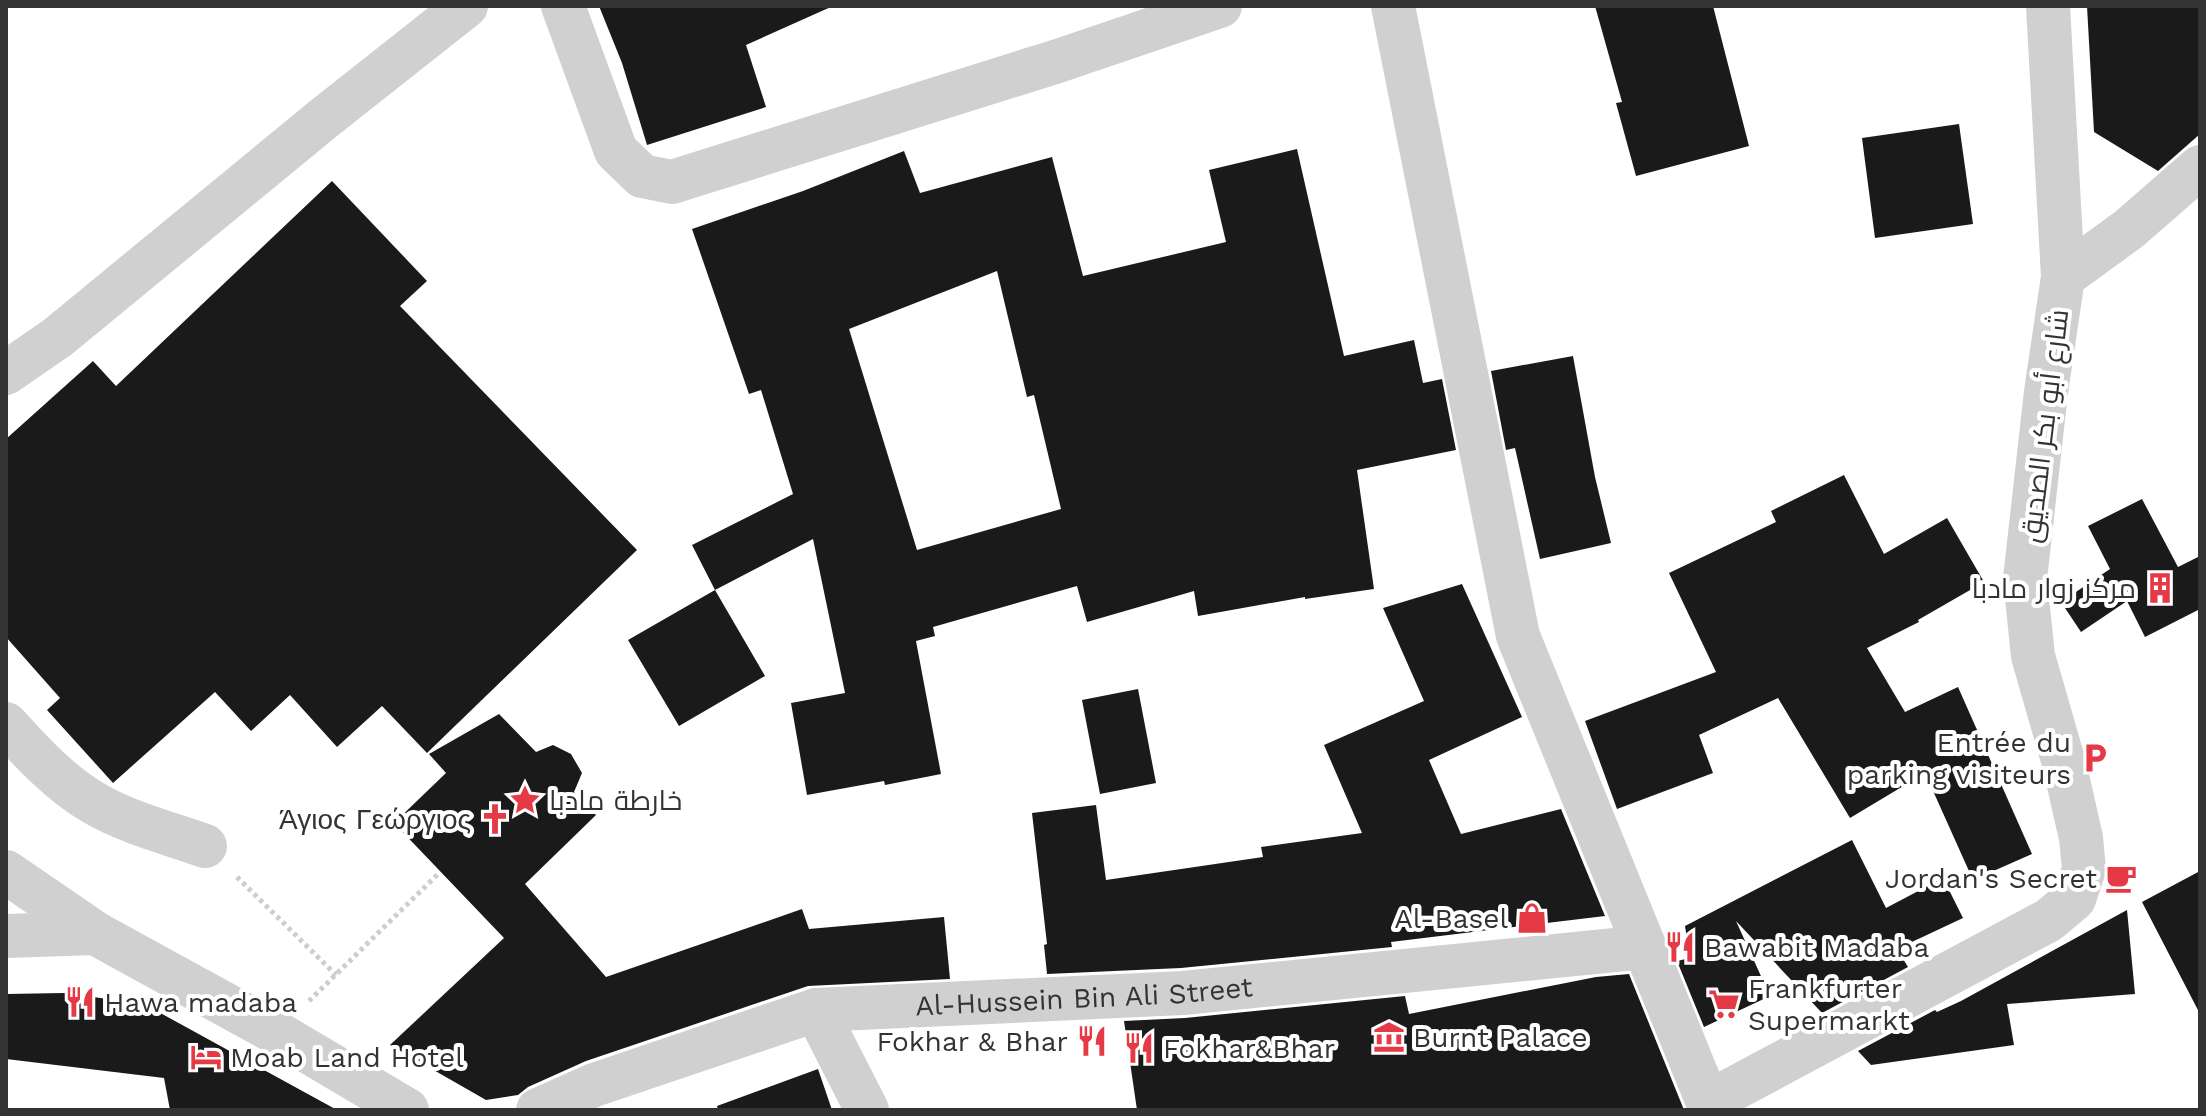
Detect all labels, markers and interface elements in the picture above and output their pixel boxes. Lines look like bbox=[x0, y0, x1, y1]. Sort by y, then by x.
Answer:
street label: شارع أبو بكر الصديق bbox=[2013, 307, 2077, 545]
building icon: مركز زوار مادبا bbox=[2143, 571, 2177, 605]
place label: مركز زوار مادبا bbox=[1972, 572, 2136, 605]
place label: Entrée du parking visiteurs bbox=[1847, 726, 2071, 791]
parking icon: Entrée du parking visiteurs bbox=[2078, 741, 2112, 775]
place icon: خارطة مادبا bbox=[508, 783, 542, 817]
place label: خارطة مادبا bbox=[549, 784, 682, 817]
church icon: Άγιος Γεώργιος bbox=[478, 802, 512, 836]
place label: Άγιος Γεώργιος bbox=[279, 803, 471, 836]
cafe icon: Jordan's Secret bbox=[2104, 861, 2138, 895]
place label: Jordan's Secret bbox=[1885, 862, 2097, 895]
shop icon: Al-Basel bbox=[1515, 901, 1549, 935]
place label: Al-Basel bbox=[1394, 902, 1508, 935]
restaurant icon: Bawabit Madaba bbox=[1663, 930, 1697, 964]
place label: Bawabit Madaba bbox=[1704, 931, 1930, 964]
street label: Al-Hussein Bin Ali Street bbox=[915, 970, 1254, 1022]
place label: Frankfurter Supermarkt bbox=[1748, 972, 1910, 1037]
restaurant icon: Hawa madaba bbox=[63, 985, 97, 1019]
place label: Hawa madaba bbox=[104, 986, 297, 1019]
supermarket icon: Frankfurter Supermarkt bbox=[1707, 987, 1741, 1021]
museum icon: Burnt Palace bbox=[1372, 1020, 1406, 1054]
place label: Burnt Palace bbox=[1413, 1021, 1588, 1054]
restaurant icon: Fokhar & Bhar bbox=[1075, 1024, 1109, 1058]
place label: Fokhar & Bhar bbox=[876, 1025, 1068, 1058]
restaurant icon: Fokhar&Bhar bbox=[1122, 1031, 1156, 1065]
place label: Fokhar&Bhar bbox=[1163, 1032, 1335, 1065]
hotel icon: Moab Land Hotel bbox=[189, 1040, 223, 1074]
place label: Moab Land Hotel bbox=[230, 1041, 464, 1074]

